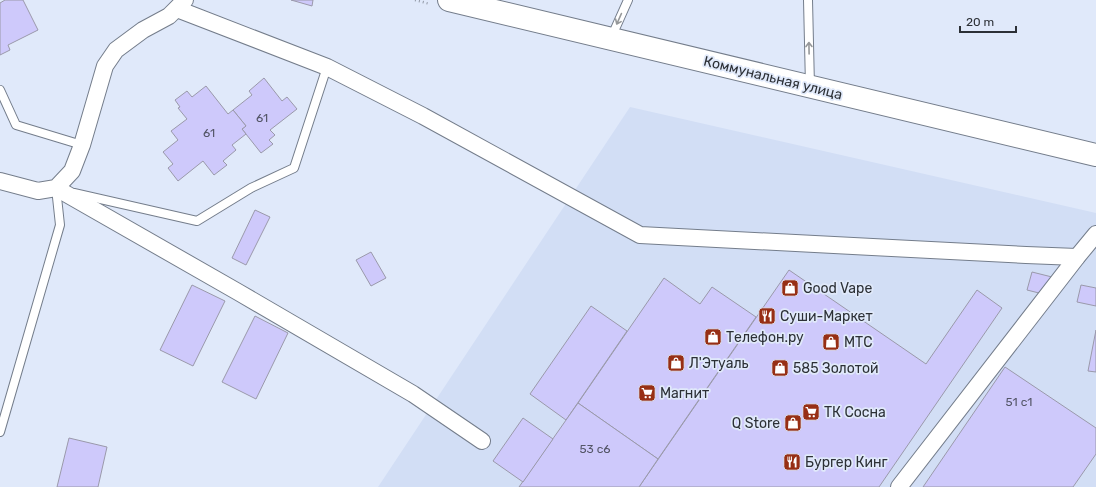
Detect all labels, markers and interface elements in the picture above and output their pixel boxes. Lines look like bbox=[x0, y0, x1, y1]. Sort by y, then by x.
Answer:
scale bar bbox=[960, 8, 1016, 34]
one-way arrow bbox=[615, 13, 622, 25]
text: 20 m bbox=[966, 15, 994, 29]
one-way arrow bbox=[805, 42, 813, 55]
street label: Коммунальная улица bbox=[702, 53, 844, 103]
house number: 61 bbox=[256, 111, 268, 125]
house number: 61 bbox=[203, 126, 215, 140]
shop icon: Good Vape bbox=[780, 278, 800, 298]
place label: Good Vape bbox=[803, 280, 872, 297]
restaurant icon: Суши-Маркет bbox=[757, 306, 777, 326]
place label: Суши-Маркет bbox=[780, 308, 873, 325]
shop icon: Телефон.ру bbox=[703, 327, 723, 347]
place label: Телефон.ру bbox=[726, 329, 804, 346]
shop icon: МТС bbox=[821, 332, 841, 352]
place label: МТС bbox=[844, 334, 873, 351]
shop icon: Л'Этуаль bbox=[666, 353, 686, 373]
place label: Л'Этуаль bbox=[689, 355, 749, 372]
shop icon: 585 Золотой bbox=[770, 358, 790, 378]
place label: 585 Золотой bbox=[793, 360, 878, 377]
supermarket icon: Магнит bbox=[637, 383, 657, 403]
place label: Магнит bbox=[660, 385, 709, 402]
house number: 51 с1 bbox=[1006, 395, 1032, 409]
supermarket icon: ТК Сосна bbox=[801, 402, 821, 422]
place label: ТК Сосна bbox=[824, 404, 886, 421]
shop icon: Q Store bbox=[783, 413, 803, 433]
place label: Q Store bbox=[732, 415, 780, 432]
house number: 53 с6 bbox=[579, 442, 611, 456]
restaurant icon: Бургер Кинг bbox=[782, 452, 802, 472]
place label: Бургер Кинг bbox=[805, 454, 888, 471]

